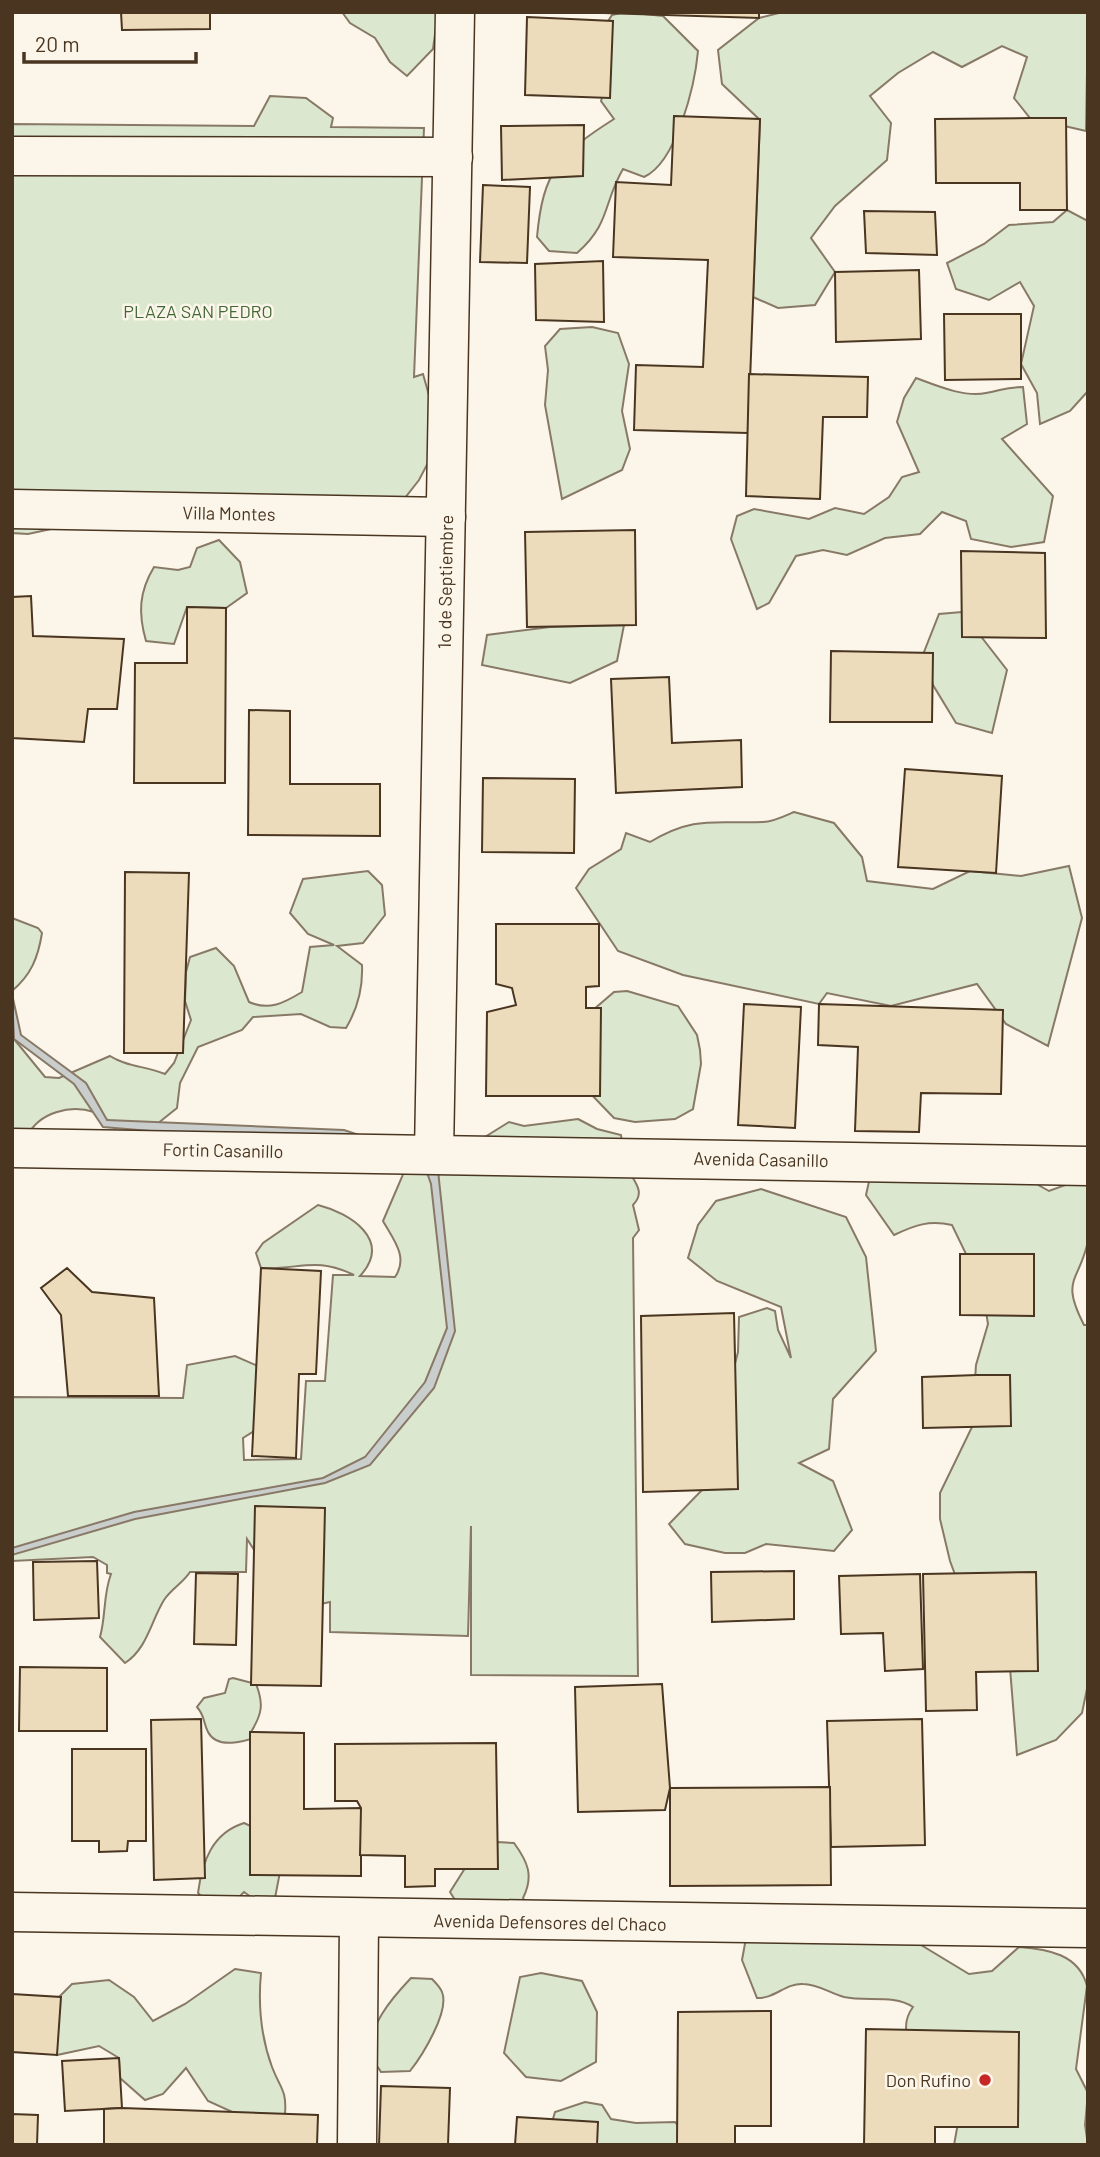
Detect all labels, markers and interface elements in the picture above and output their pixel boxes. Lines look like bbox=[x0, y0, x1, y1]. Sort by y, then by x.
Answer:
scale bar bbox=[24, 21, 196, 65]
text: 20 m bbox=[35, 31, 80, 56]
park label: PLAZA SAN PEDRO bbox=[123, 300, 273, 322]
street label: Villa Montes bbox=[182, 501, 276, 525]
street label: 1o de Septiembre bbox=[433, 515, 457, 649]
street label: Fortin Casanillo bbox=[162, 1138, 284, 1162]
street label: Avenida Casanillo bbox=[693, 1147, 829, 1171]
street label: Avenida Defensores del Chaco bbox=[433, 1909, 667, 1935]
place label: Don Rufino bbox=[886, 2069, 971, 2091]
marker: Don Rufino bbox=[977, 2072, 993, 2088]

